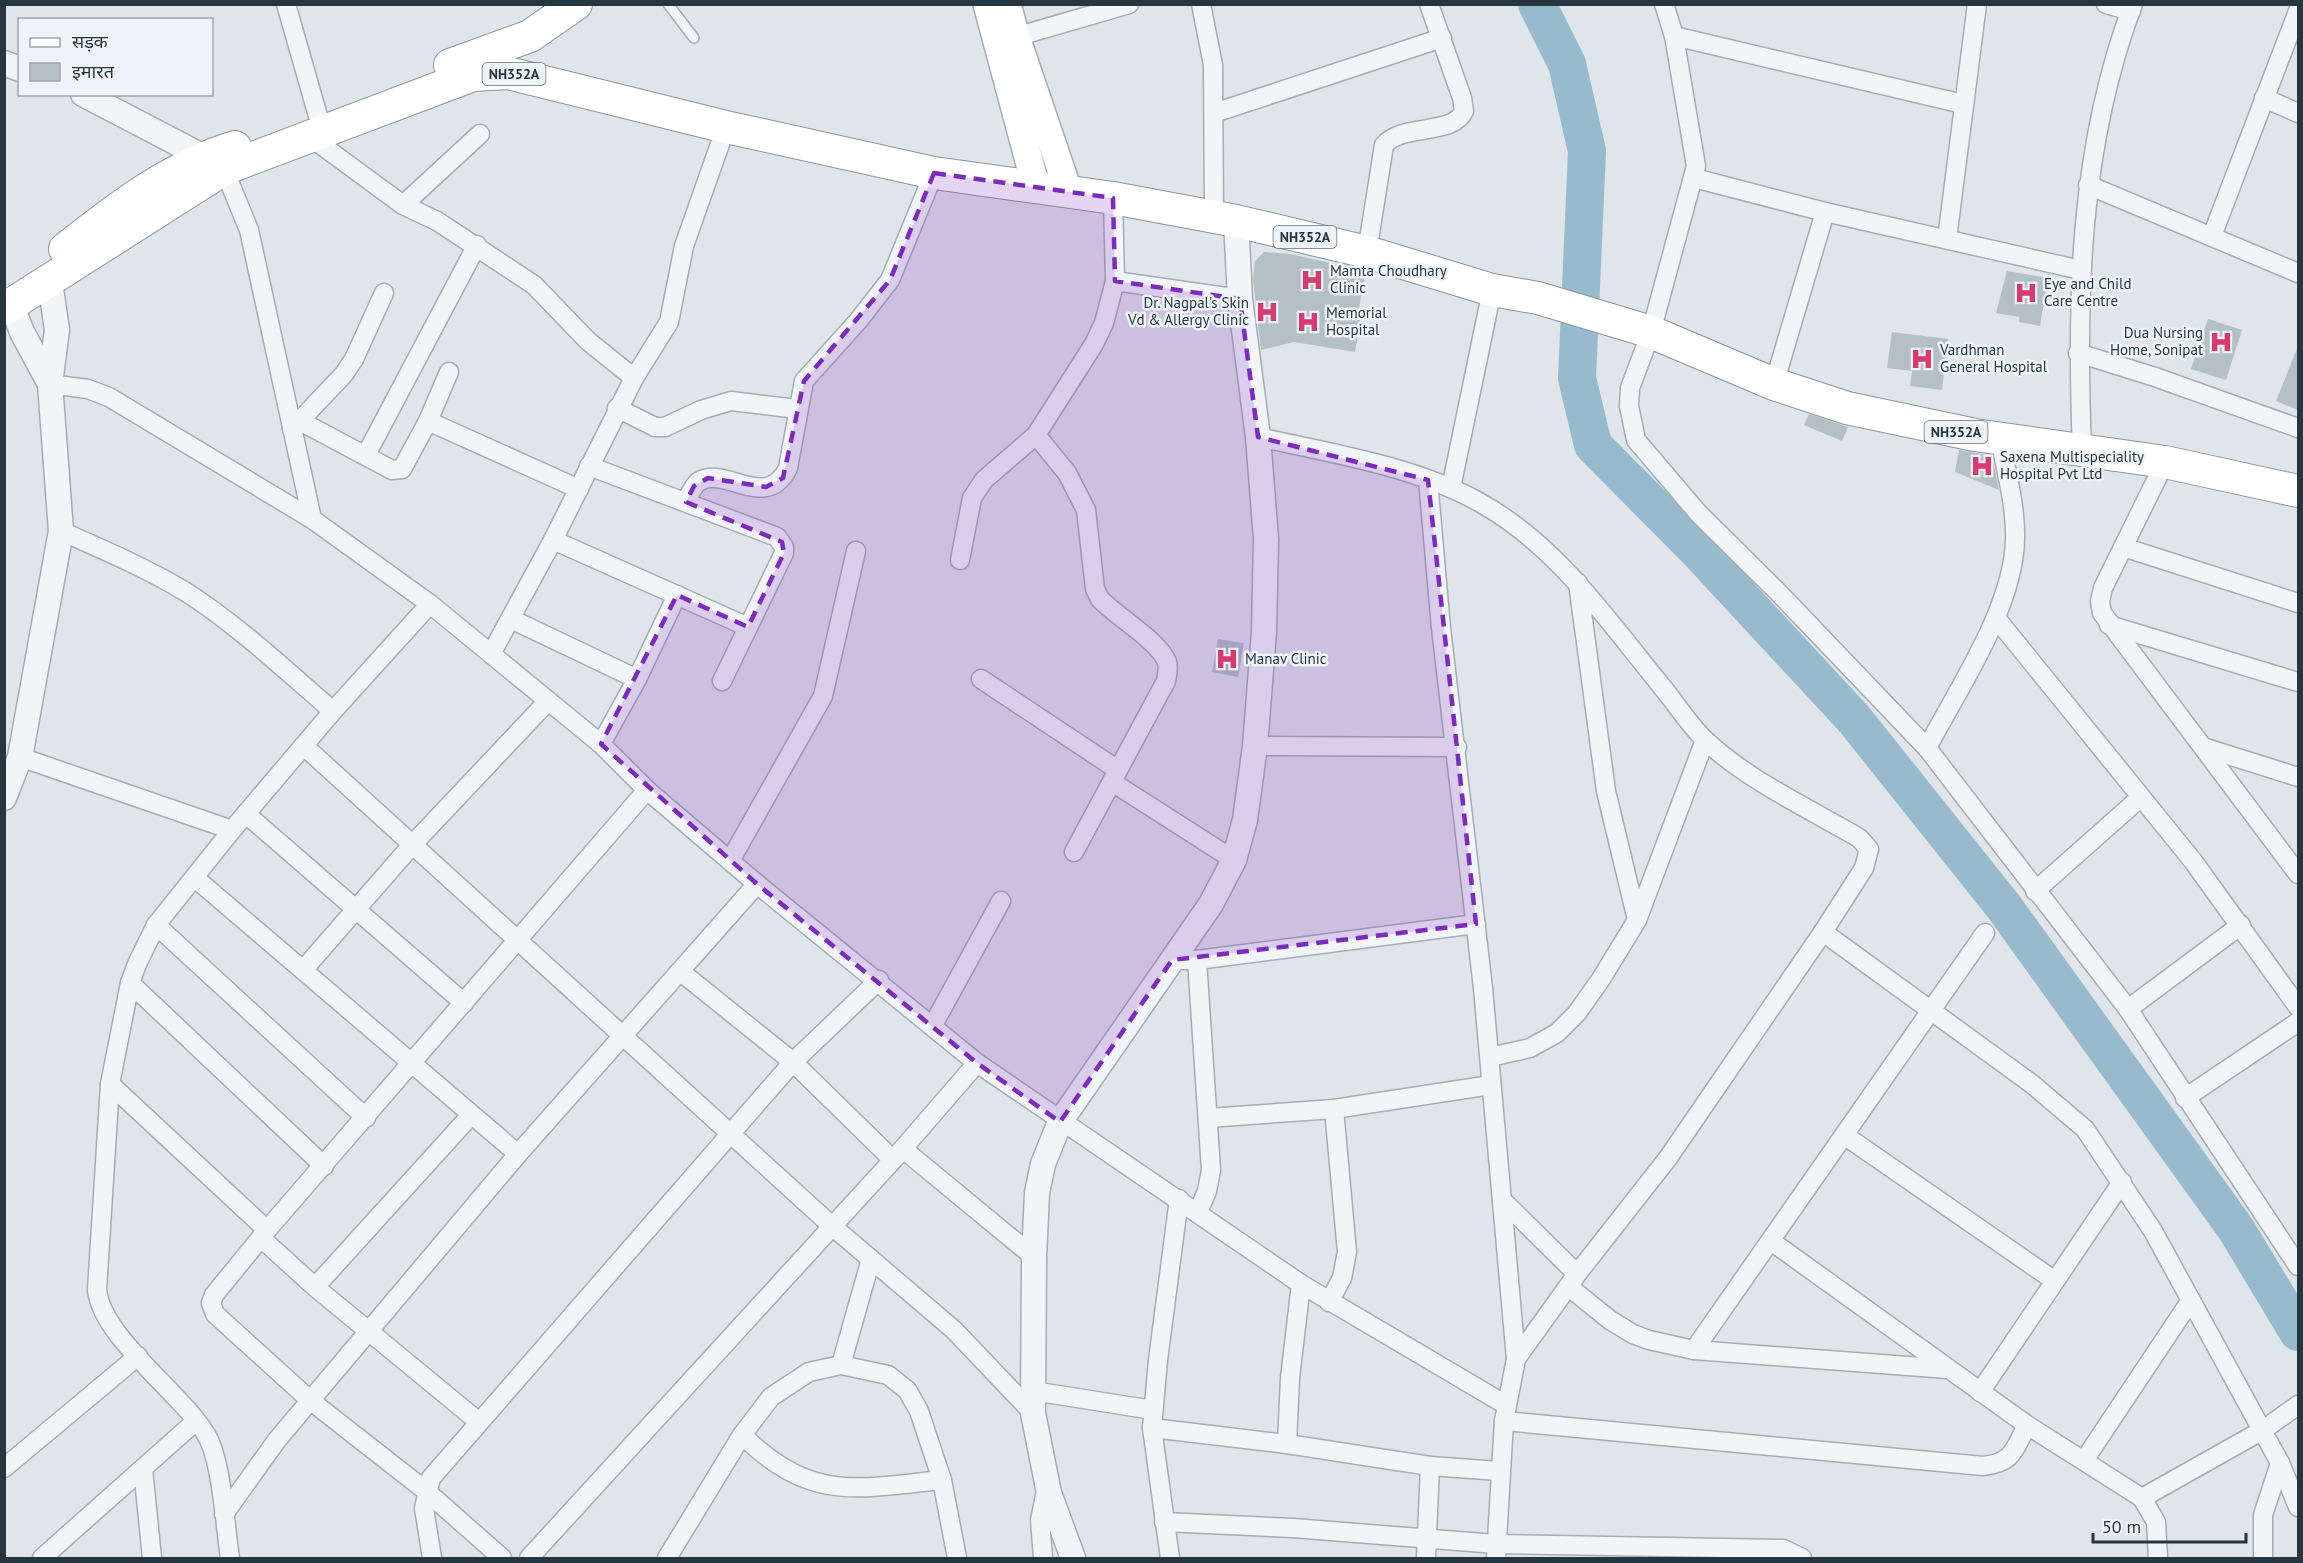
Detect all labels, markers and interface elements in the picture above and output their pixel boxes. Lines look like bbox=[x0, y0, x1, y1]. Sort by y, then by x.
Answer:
legend bbox=[18, 18, 213, 96]
text: सड़क bbox=[72, 30, 109, 53]
text: इमारत bbox=[72, 60, 115, 83]
road number: NH352A bbox=[482, 63, 546, 85]
road number: NH352A bbox=[1274, 226, 1336, 248]
place label: Mamta Choudhary Clinic bbox=[1330, 261, 1447, 297]
hospital icon: Mamta Choudhary Clinic bbox=[1299, 267, 1325, 293]
place label: Eye and Child Care Centre bbox=[2044, 274, 2131, 310]
hospital icon: Eye and Child Care Centre bbox=[2013, 280, 2039, 306]
place label: Dr. Nagpal's Skin Vd & Allergy Clinic bbox=[1127, 293, 1249, 329]
hospital icon: Dr. Nagpal's Skin Vd & Allergy Clinic bbox=[1254, 299, 1280, 325]
place label: Memorial Hospital bbox=[1326, 303, 1387, 339]
hospital icon: Memorial Hospital bbox=[1295, 309, 1321, 335]
place label: Dua Nursing Home, Sonipat bbox=[2110, 323, 2203, 359]
hospital icon: Dua Nursing Home, Sonipat bbox=[2208, 329, 2234, 355]
place label: Vardhman General Hospital bbox=[1939, 340, 2048, 376]
hospital icon: Vardhman General Hospital bbox=[1909, 346, 1935, 372]
road number: NH352A bbox=[1924, 421, 1988, 443]
place label: Saxena Multispeciality Hospital Pvt Ltd bbox=[2000, 447, 2144, 483]
hospital icon: Saxena Multispeciality Hospital Pvt Ltd bbox=[1969, 453, 1995, 479]
hospital icon: Manav Clinic bbox=[1214, 646, 1240, 672]
place label: Manav Clinic bbox=[1245, 649, 1327, 668]
scale bar bbox=[2093, 1506, 2246, 1544]
text: 50 m bbox=[2102, 1515, 2141, 1538]

